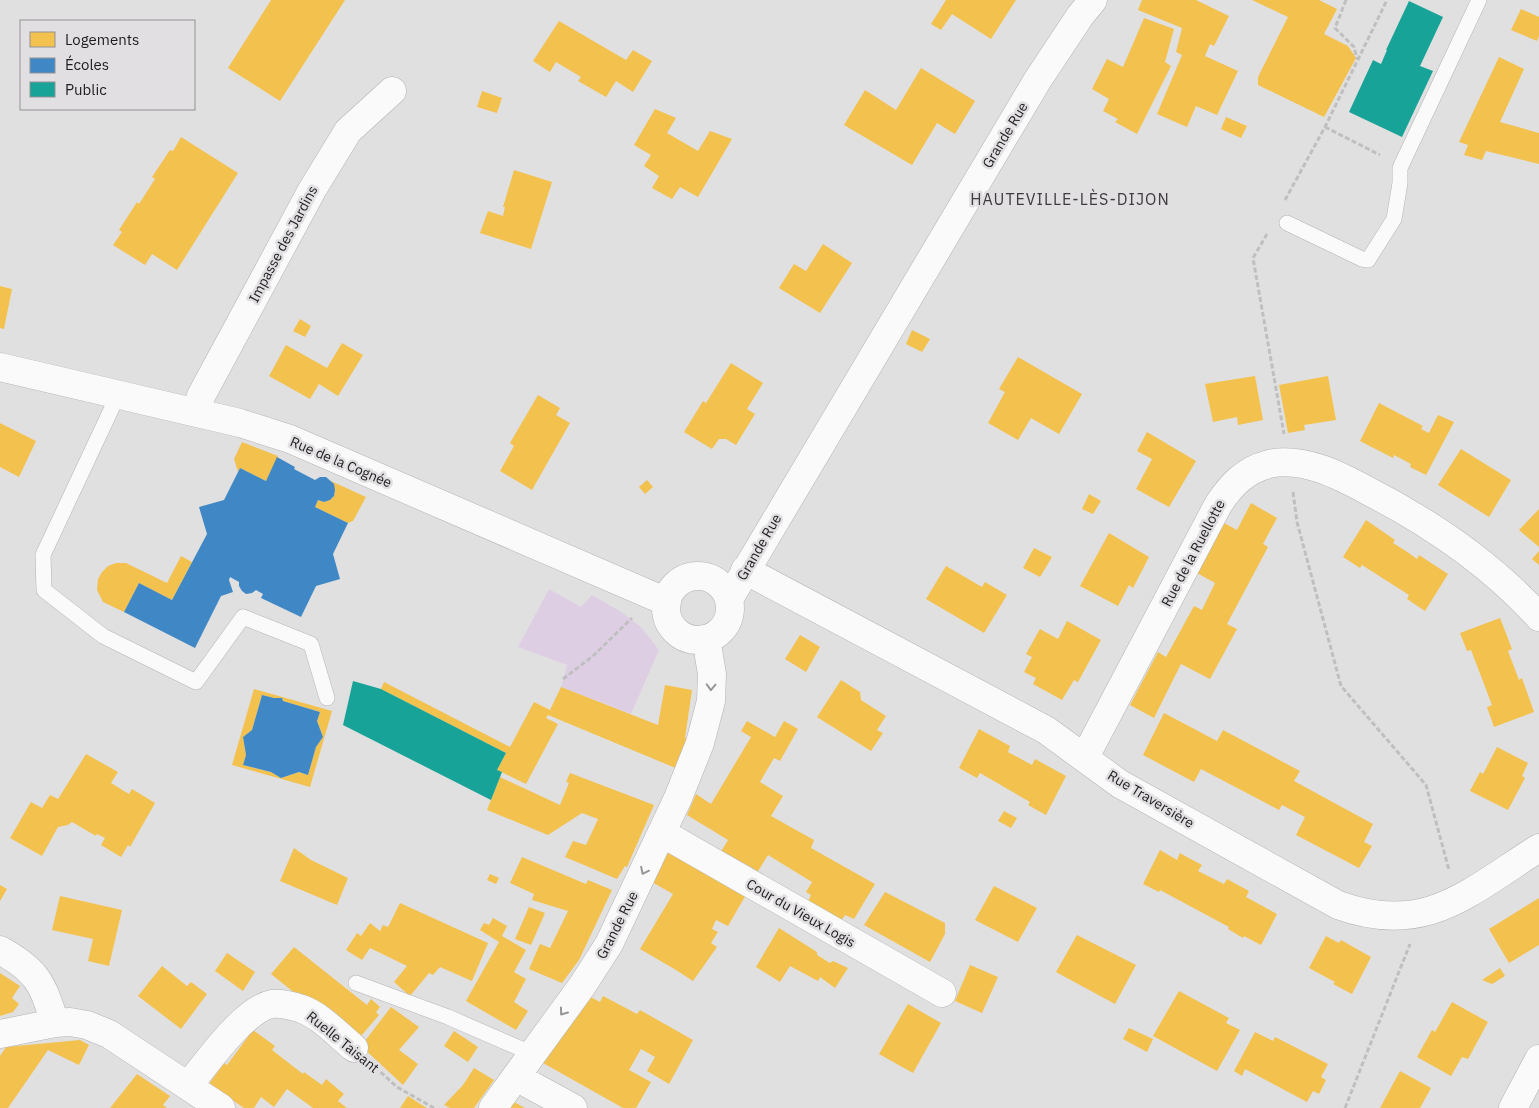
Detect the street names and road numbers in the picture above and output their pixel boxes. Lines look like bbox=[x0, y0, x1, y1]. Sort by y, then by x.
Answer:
street label: Grande Rue bbox=[978, 98, 1032, 171]
street label: Impasse des Jardins bbox=[245, 182, 322, 306]
street label: Rue de la Cognée bbox=[287, 432, 395, 492]
street label: Rue de la Ruellotte bbox=[1157, 496, 1229, 610]
street label: Grande Rue bbox=[733, 510, 785, 584]
street label: Rue Traversière bbox=[1104, 766, 1198, 832]
street label: Cour du Vieux Logis bbox=[743, 875, 859, 952]
street label: Grande Rue bbox=[592, 888, 642, 962]
street label: Ruelle Taisant bbox=[303, 1007, 383, 1077]

